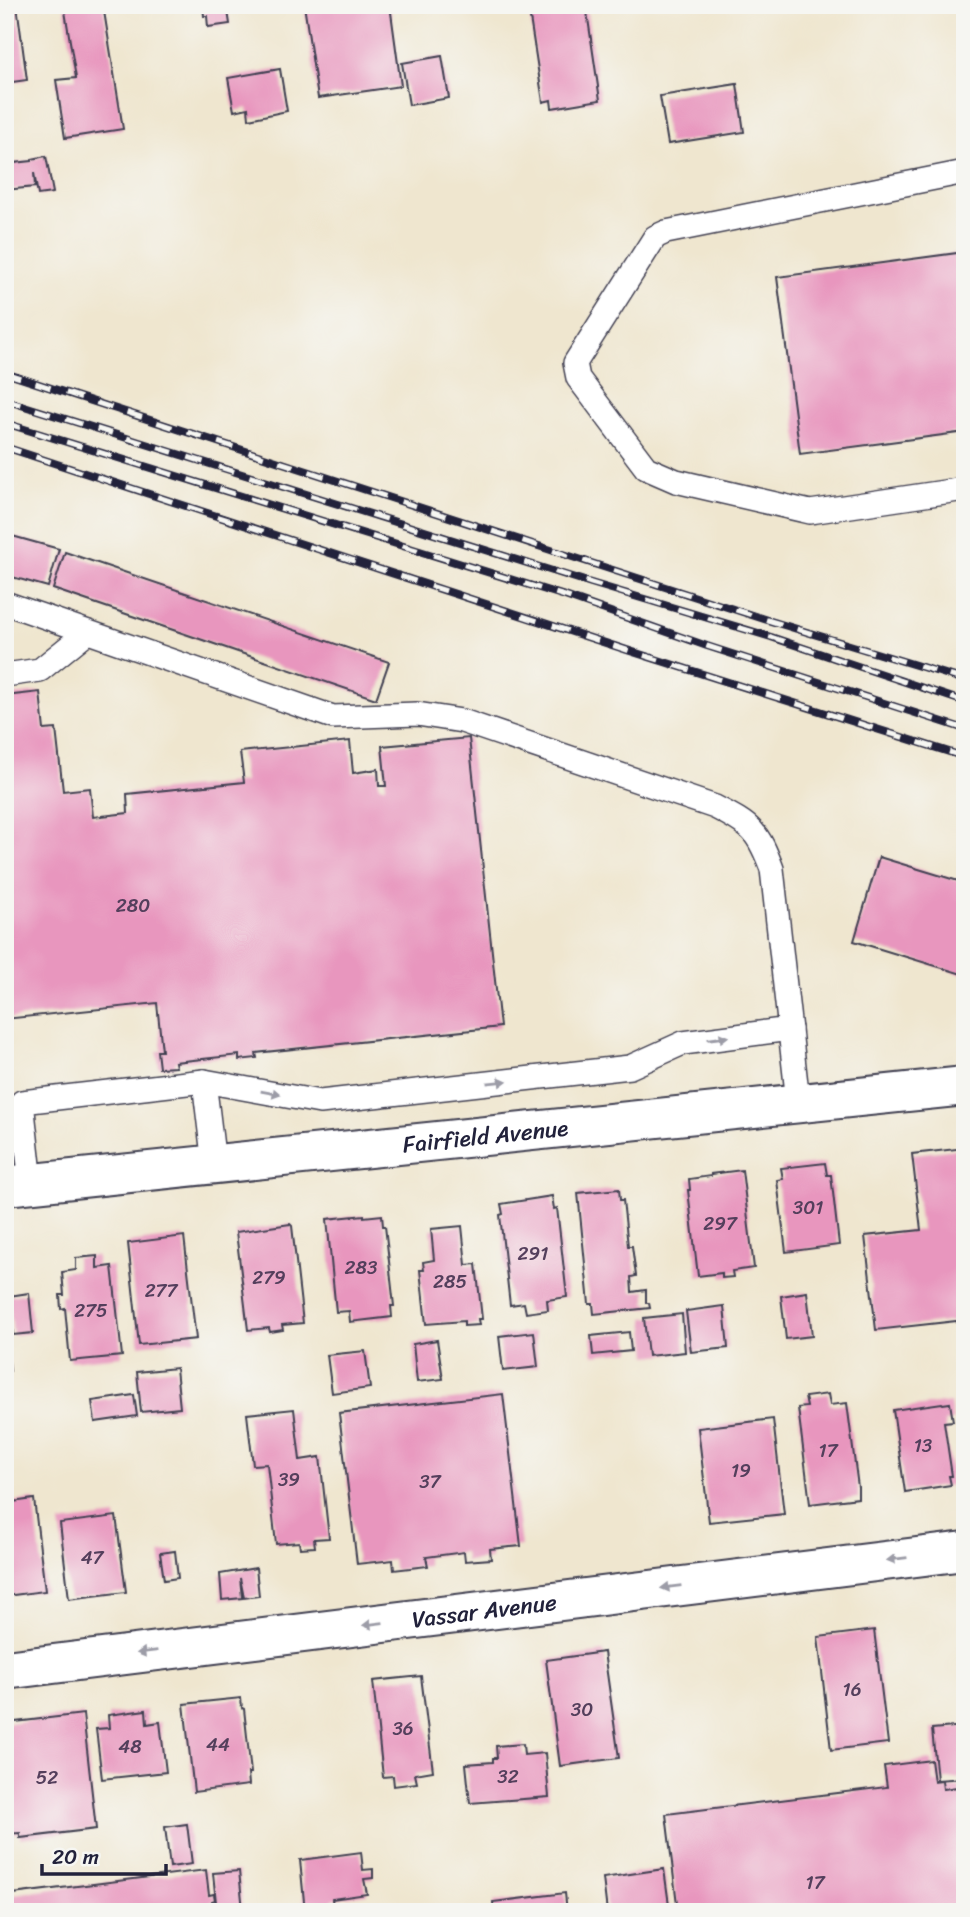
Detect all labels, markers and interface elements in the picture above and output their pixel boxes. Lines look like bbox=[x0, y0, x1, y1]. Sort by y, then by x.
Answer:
house number: 280 bbox=[116, 889, 150, 922]
one-way arrow bbox=[707, 1033, 729, 1044]
one-way arrow bbox=[486, 1076, 508, 1087]
one-way arrow bbox=[260, 1088, 282, 1099]
street label: Fairfield Avenue bbox=[401, 1107, 570, 1165]
house number: 301 bbox=[793, 1191, 823, 1224]
house number: 297 bbox=[703, 1207, 738, 1240]
house number: 291 bbox=[518, 1237, 548, 1270]
house number: 283 bbox=[345, 1251, 378, 1284]
house number: 279 bbox=[252, 1261, 286, 1294]
house number: 285 bbox=[433, 1265, 467, 1298]
house number: 277 bbox=[145, 1274, 178, 1307]
house number: 275 bbox=[74, 1294, 108, 1327]
house number: 13 bbox=[914, 1429, 933, 1462]
house number: 17 bbox=[818, 1434, 839, 1467]
house number: 19 bbox=[731, 1454, 751, 1487]
house number: 39 bbox=[278, 1463, 300, 1496]
house number: 37 bbox=[419, 1465, 442, 1498]
house number: 47 bbox=[81, 1541, 105, 1574]
one-way arrow bbox=[886, 1554, 908, 1565]
street label: Vassar Avenue bbox=[410, 1582, 559, 1640]
one-way arrow bbox=[660, 1582, 682, 1593]
one-way arrow bbox=[361, 1619, 383, 1630]
one-way arrow bbox=[136, 1647, 158, 1658]
house number: 16 bbox=[843, 1673, 861, 1706]
house number: 30 bbox=[571, 1693, 593, 1726]
house number: 36 bbox=[392, 1712, 414, 1745]
house number: 44 bbox=[206, 1728, 230, 1761]
house number: 48 bbox=[118, 1730, 142, 1763]
house number: 32 bbox=[497, 1760, 519, 1793]
house number: 52 bbox=[36, 1761, 58, 1794]
scale bar bbox=[42, 1833, 166, 1877]
text: 20 m bbox=[52, 1838, 99, 1876]
house number: 17 bbox=[805, 1866, 826, 1899]

